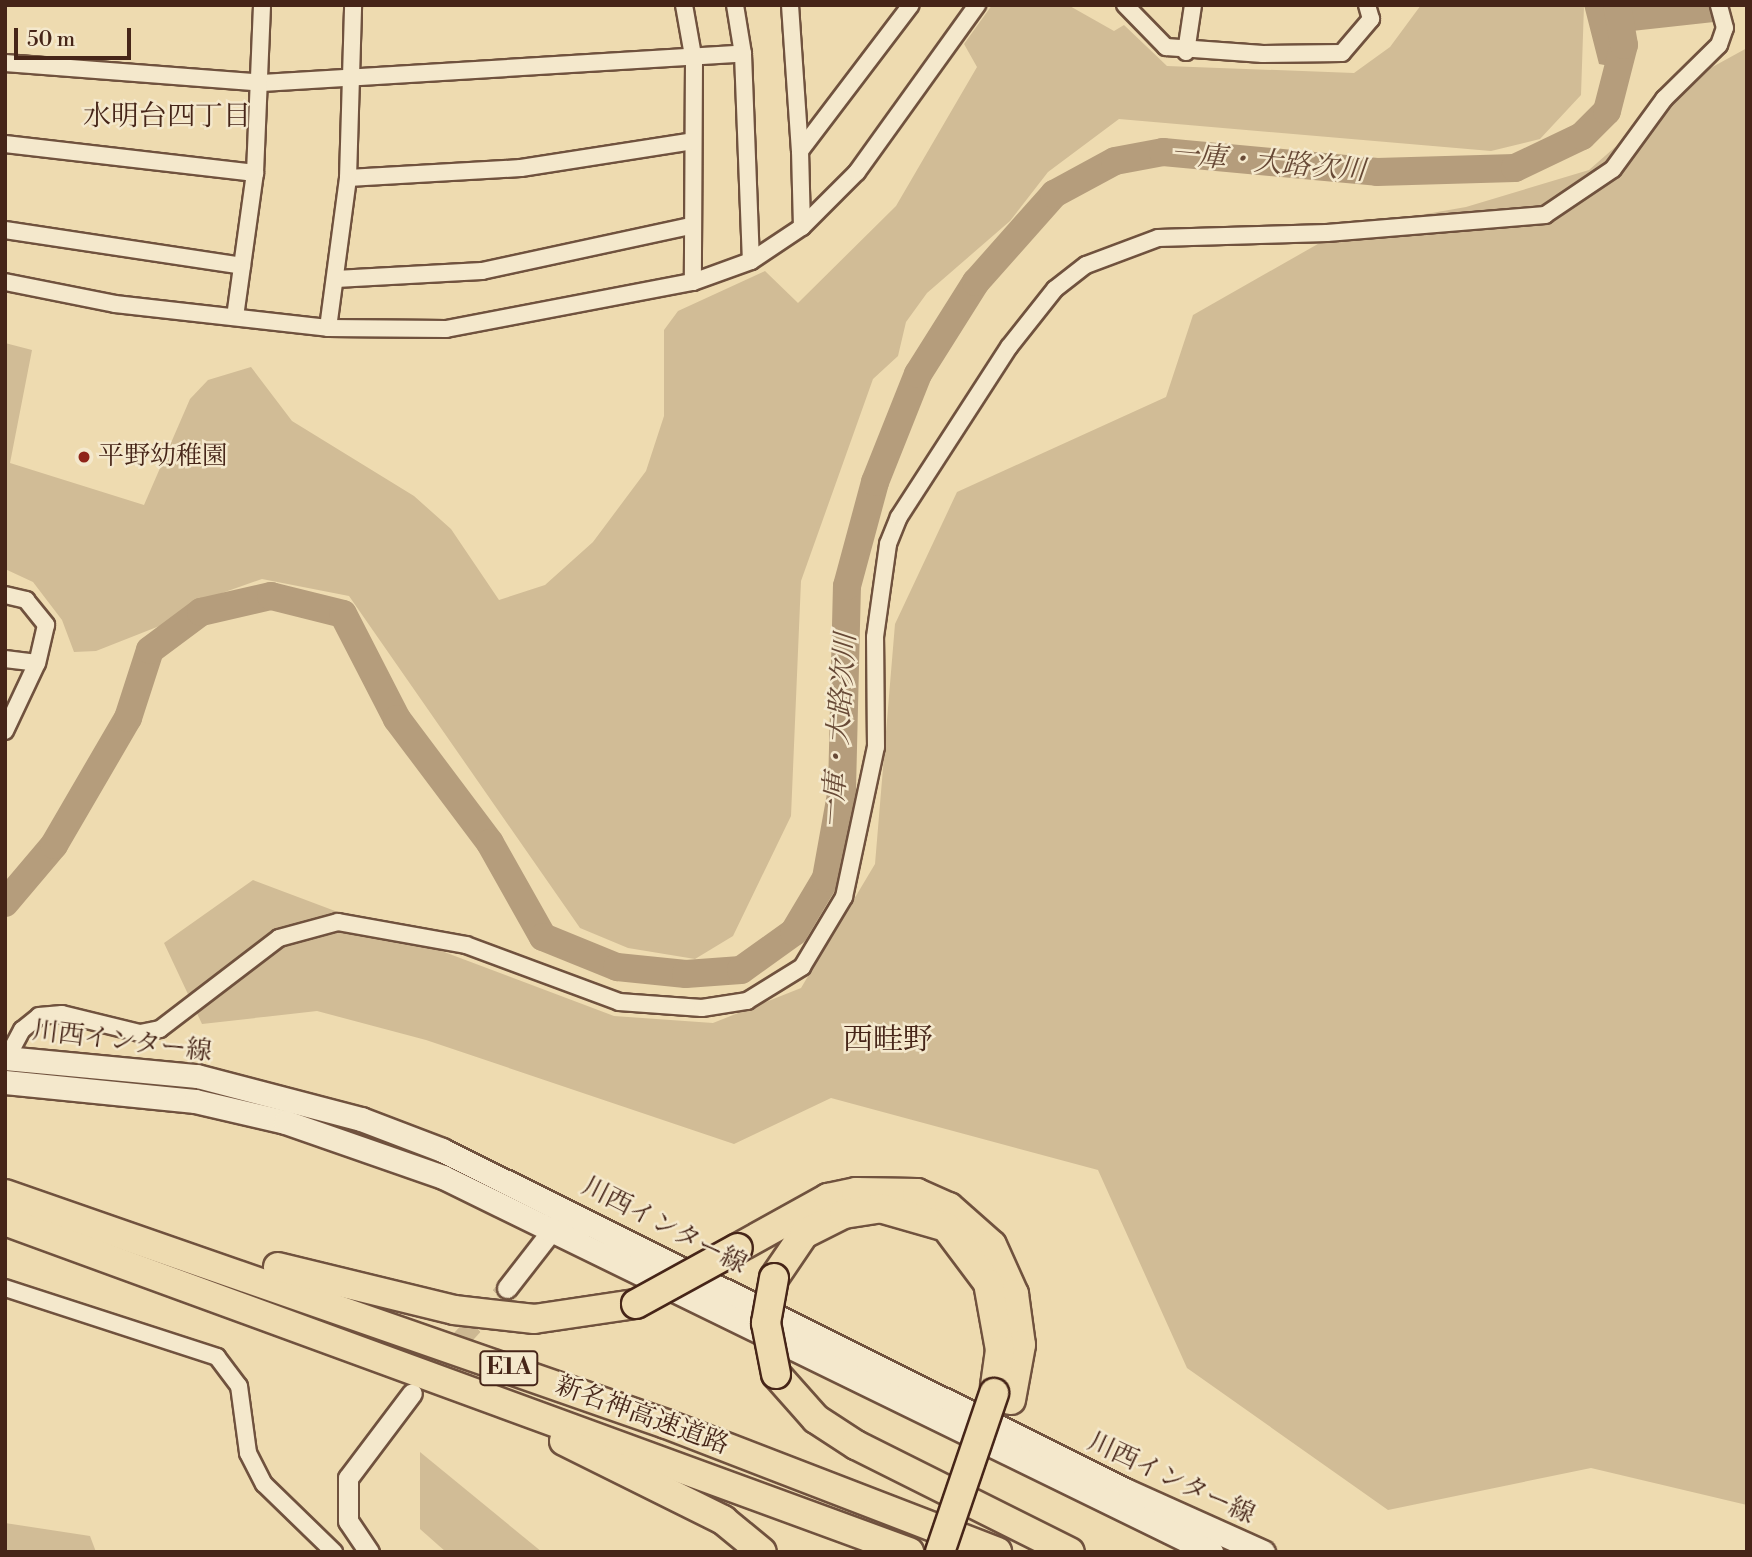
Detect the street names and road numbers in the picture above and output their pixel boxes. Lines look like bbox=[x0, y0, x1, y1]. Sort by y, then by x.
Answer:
street label: 川西インター線 bbox=[30, 1015, 214, 1069]
street label: 川西インター線 bbox=[576, 1171, 752, 1281]
road number: E1A bbox=[479, 1348, 539, 1388]
street label: 新名神高速道路 bbox=[551, 1370, 733, 1462]
street label: 川西インター線 bbox=[1082, 1426, 1260, 1532]

